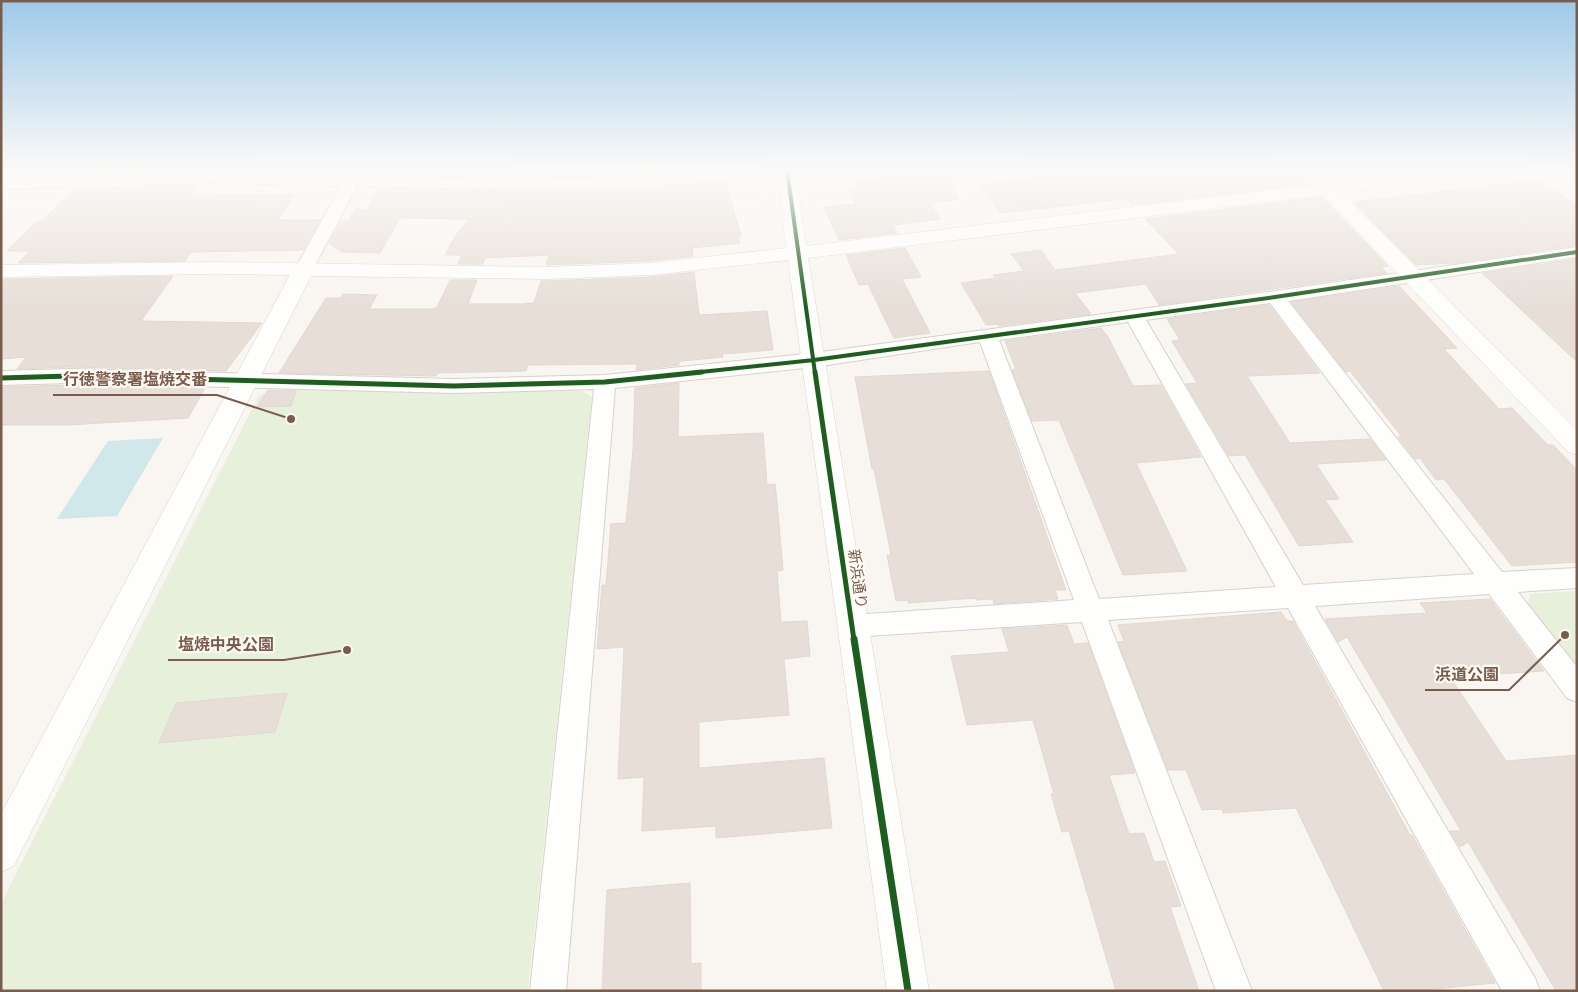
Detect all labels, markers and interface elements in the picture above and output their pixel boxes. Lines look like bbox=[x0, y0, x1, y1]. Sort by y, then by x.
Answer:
callout: 行徳警察署塩焼交番 bbox=[53, 364, 217, 395]
text: 行徳警察署塩焼交番 bbox=[63, 370, 207, 388]
street label: 新浜通り bbox=[845, 548, 871, 610]
callout: 塩焼中央公園 bbox=[168, 629, 284, 660]
text: 塩焼中央公園 bbox=[178, 635, 274, 653]
callout: 浜道公園 bbox=[1425, 659, 1509, 690]
text: 浜道公園 bbox=[1435, 666, 1499, 683]

